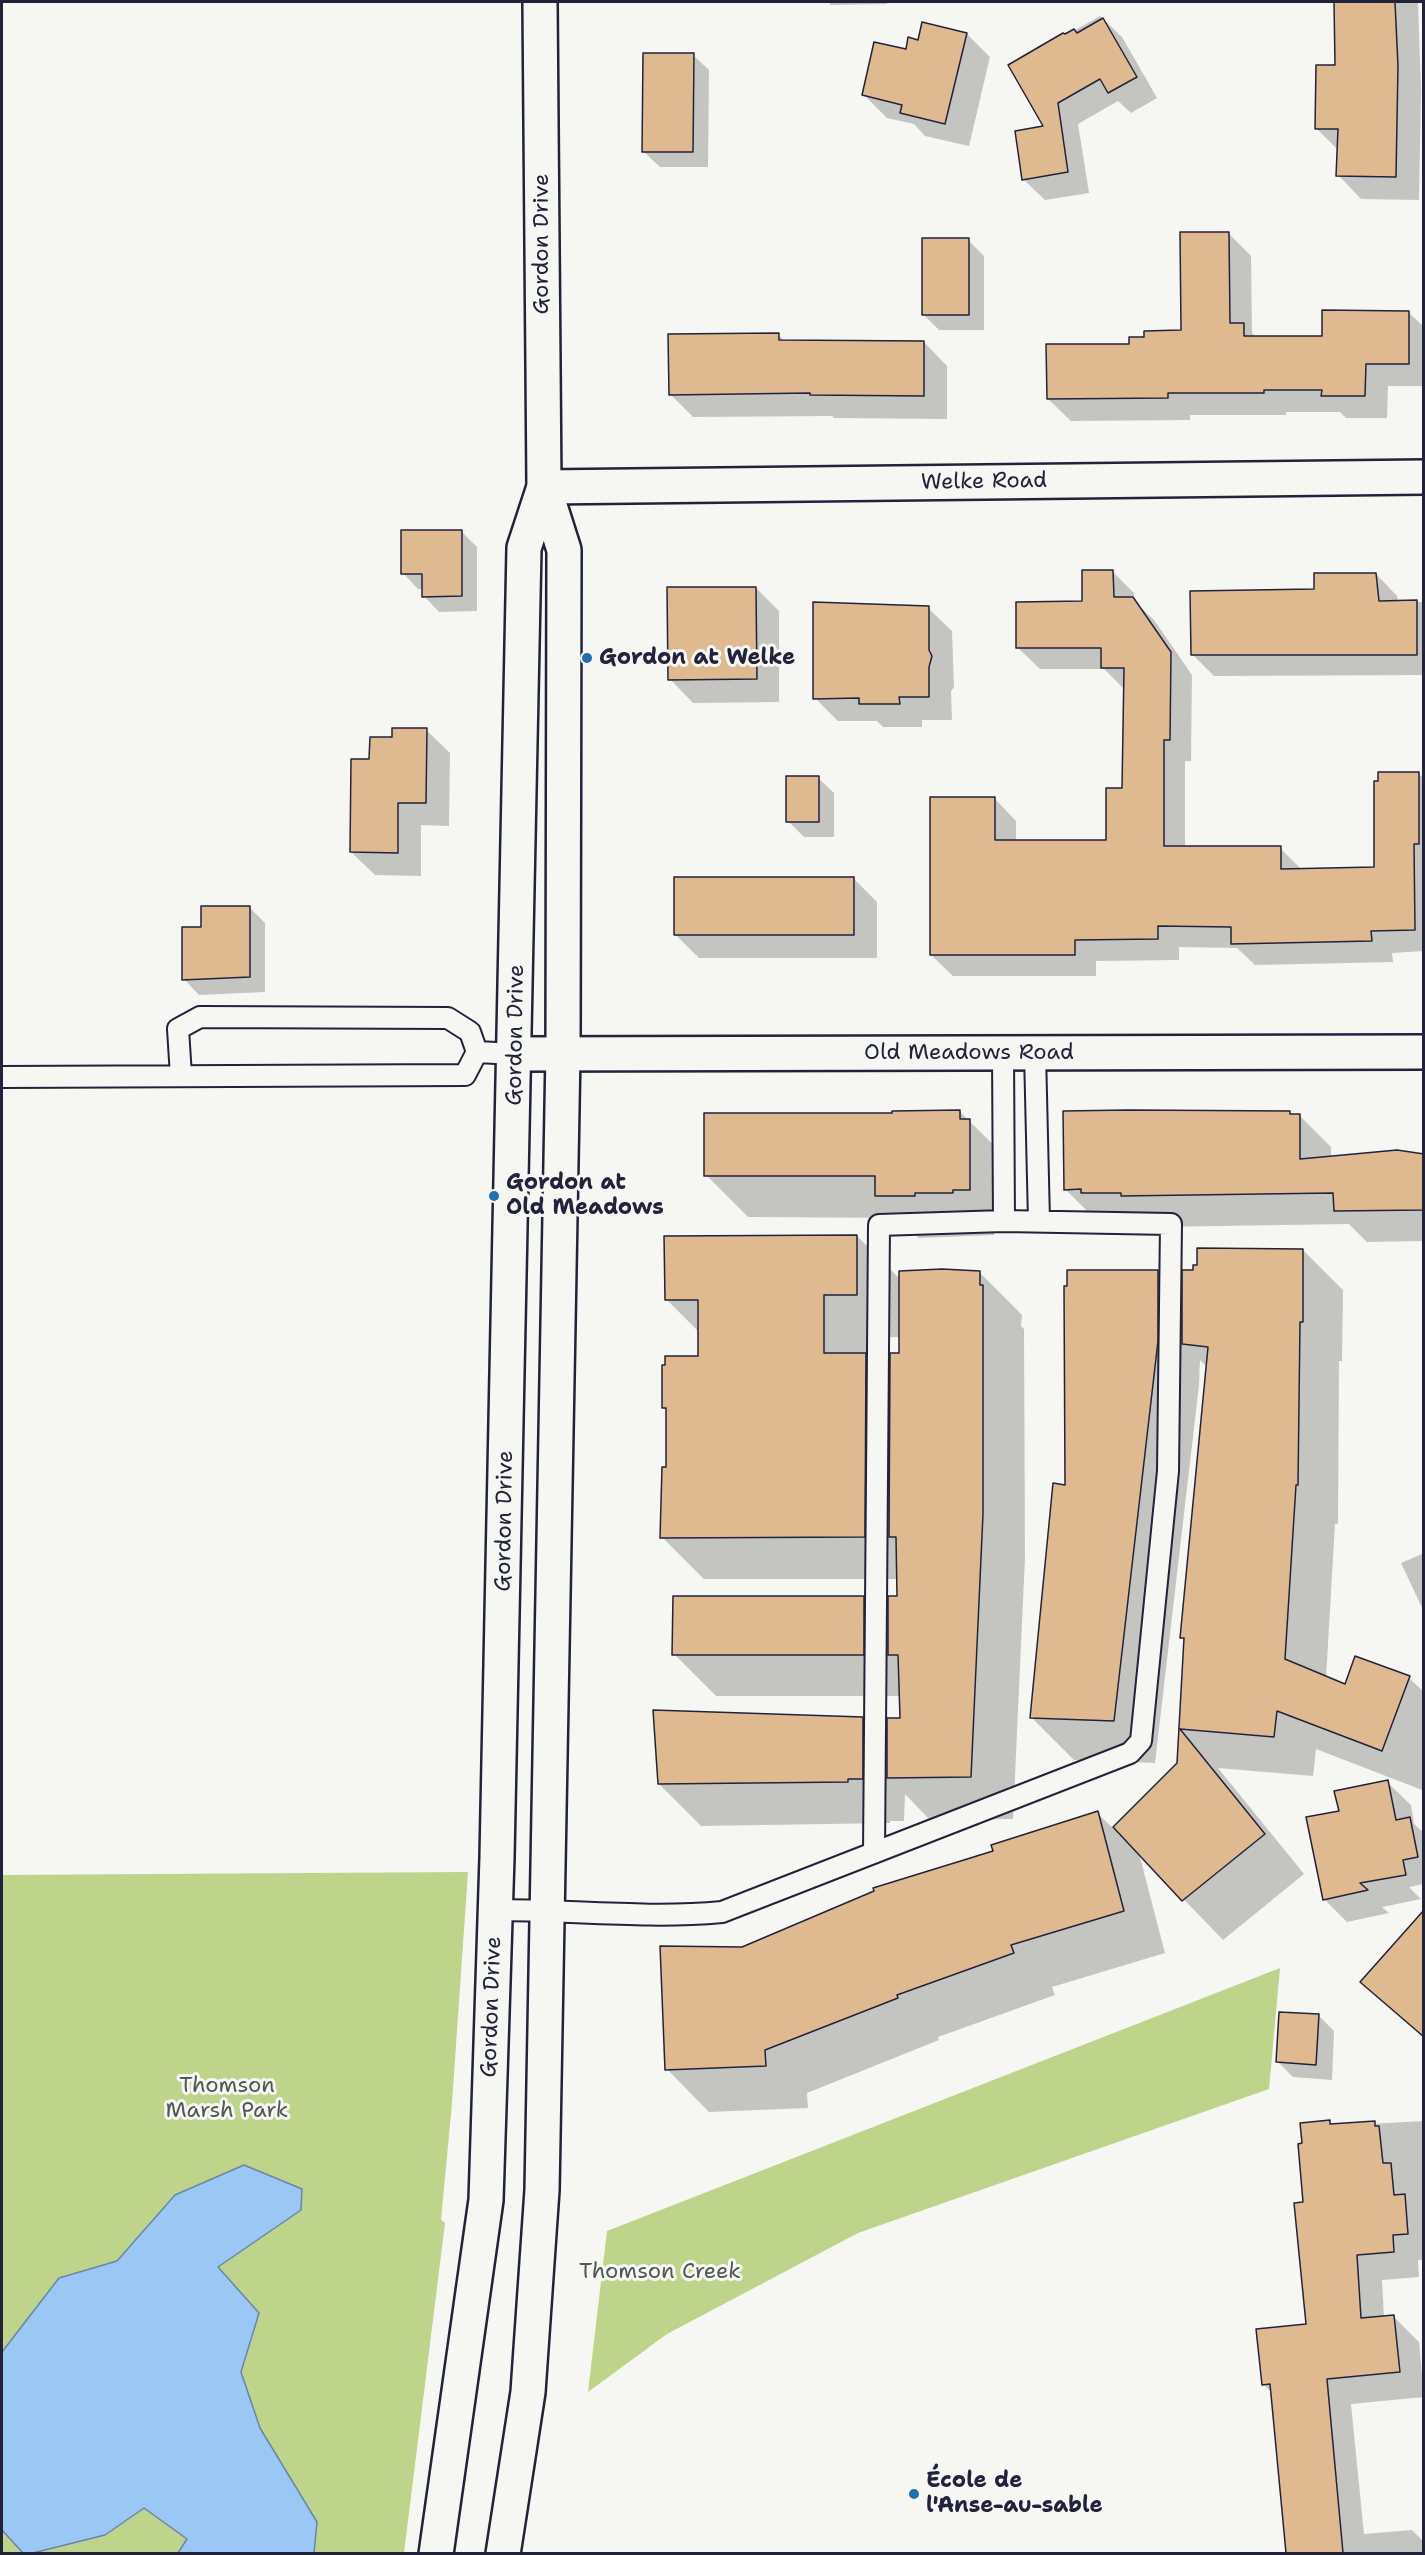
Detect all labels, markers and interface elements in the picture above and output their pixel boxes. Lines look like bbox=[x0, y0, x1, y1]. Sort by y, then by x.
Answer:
street label: Gordon Drive bbox=[529, 173, 555, 315]
street label: Welke Road bbox=[921, 468, 1047, 496]
place label: Gordon at Welke bbox=[599, 645, 795, 671]
marker: Gordon at Welke bbox=[580, 651, 594, 665]
street label: Gordon Drive bbox=[502, 964, 530, 1106]
street label: Old Meadows Road bbox=[864, 1040, 1074, 1066]
place label: Gordon at Old Meadows bbox=[506, 1170, 664, 1222]
marker: Gordon at Old Meadows bbox=[487, 1189, 501, 1203]
street label: Gordon Drive bbox=[491, 1450, 519, 1592]
street label: Gordon Drive bbox=[476, 1936, 508, 2078]
park label: Thomson Marsh Park bbox=[166, 2073, 288, 2124]
park label: Thomson Creek bbox=[579, 2259, 741, 2285]
place label: École de l'Anse-au-sable bbox=[926, 2468, 1103, 2520]
marker: École de l'Anse-au-sable bbox=[907, 2487, 921, 2501]

